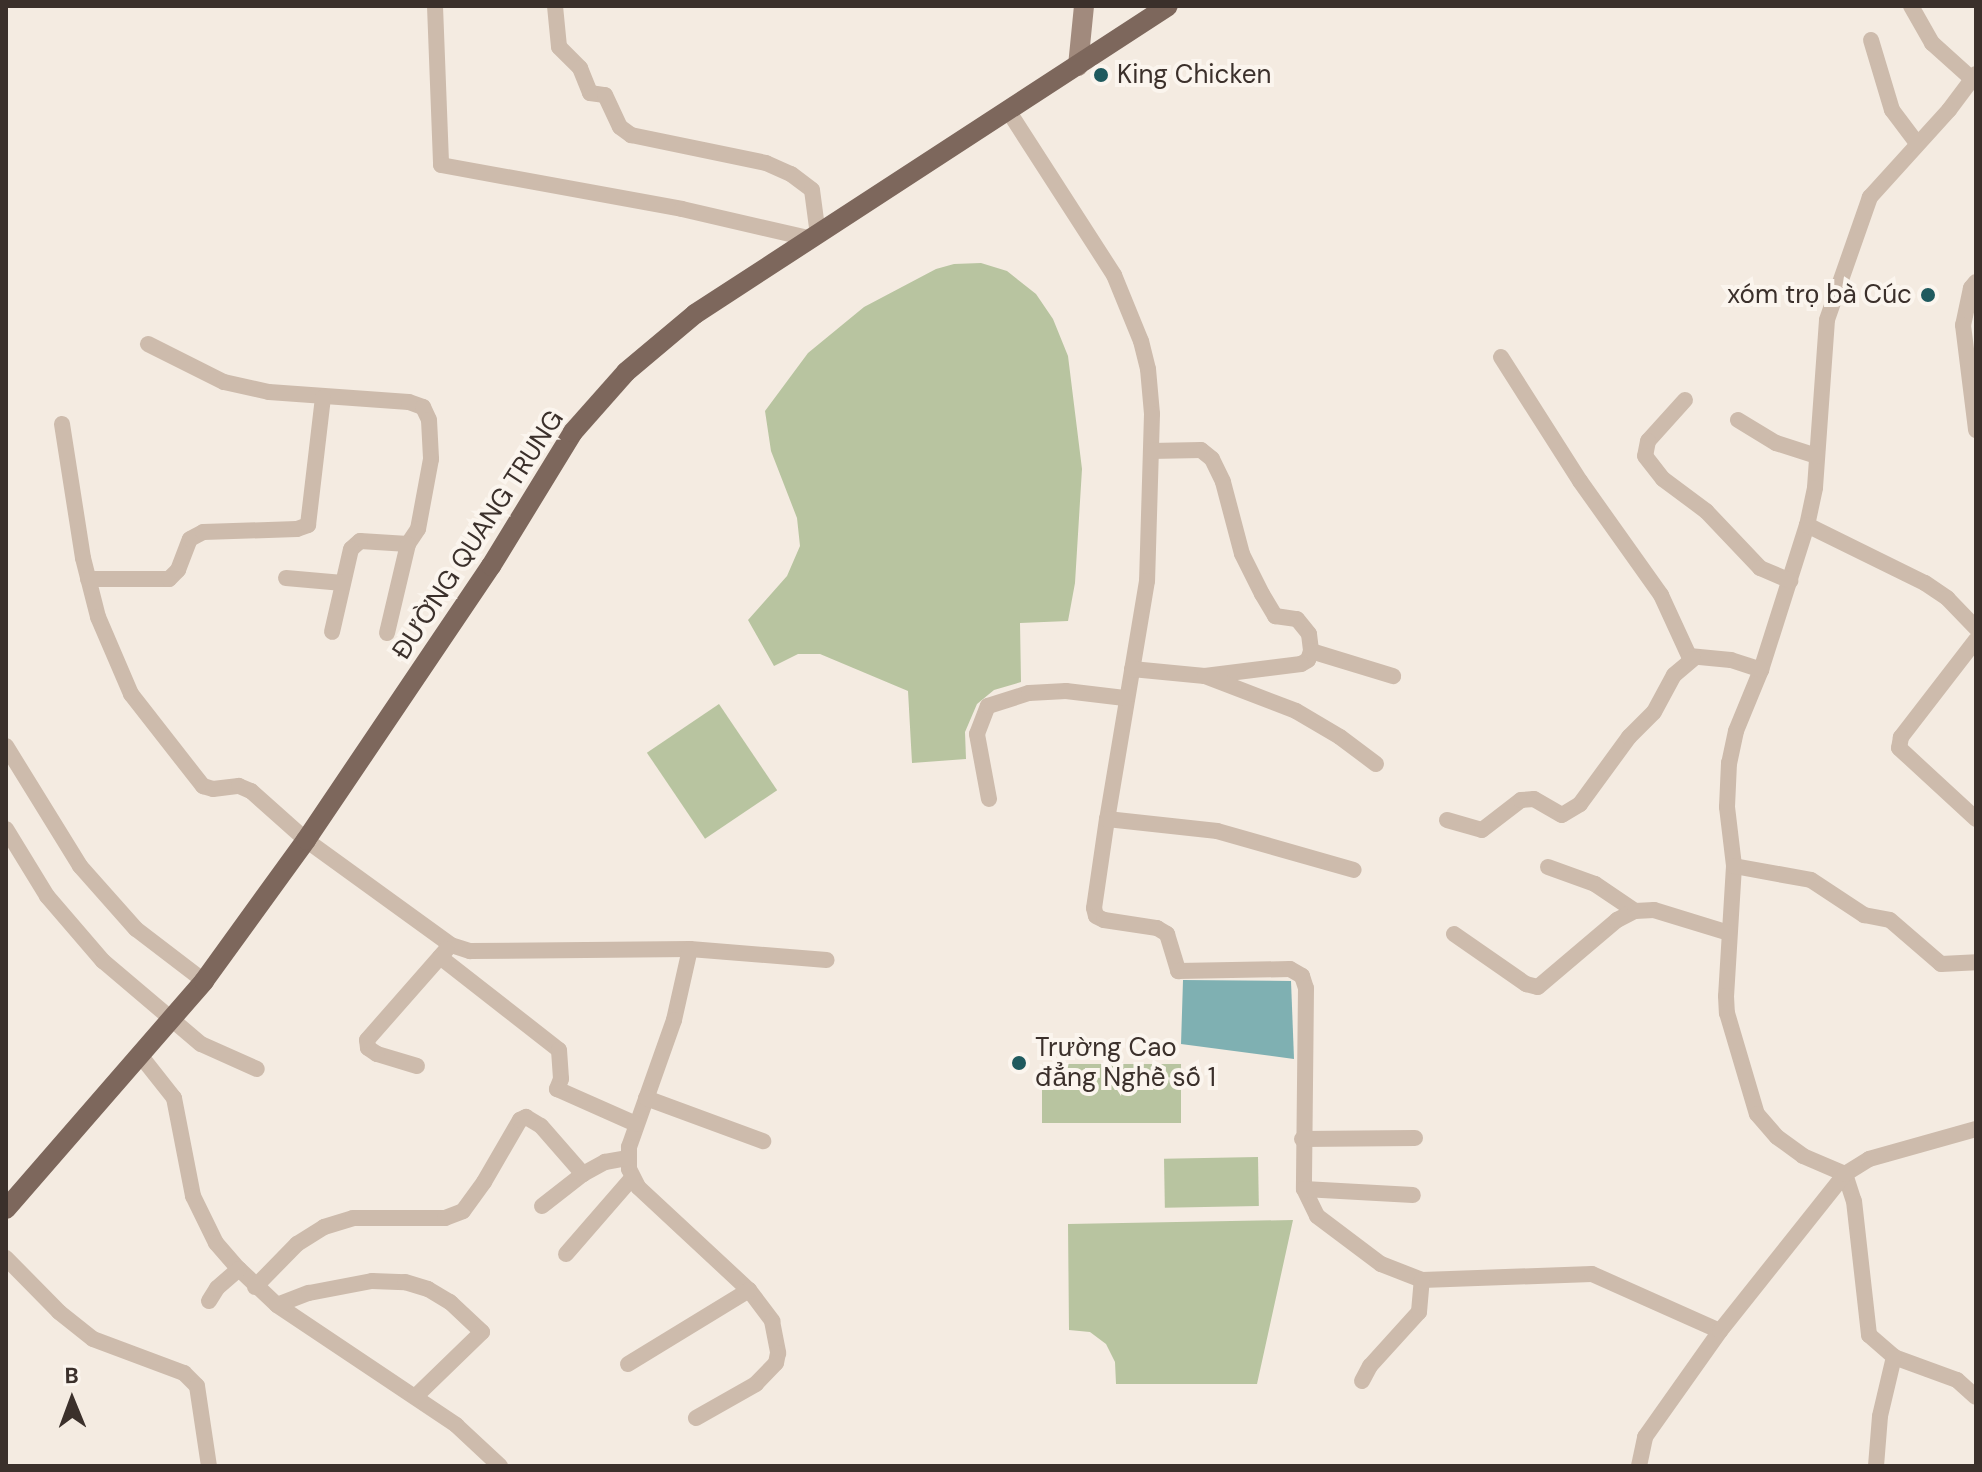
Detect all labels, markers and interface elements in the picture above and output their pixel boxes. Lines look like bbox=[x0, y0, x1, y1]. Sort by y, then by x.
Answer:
place label: King Chicken bbox=[1117, 59, 1271, 91]
marker: King Chicken bbox=[1092, 66, 1110, 84]
place label: xóm trọ bà Cúc bbox=[1727, 279, 1912, 311]
marker: xóm trọ bà Cúc bbox=[1919, 286, 1937, 304]
street label: ĐƯỜNG QUANG TRUNG bbox=[386, 405, 570, 665]
place label: Trường Cao đẳng Nghề số 1 bbox=[1035, 1032, 1216, 1094]
marker: Trường Cao đẳng Nghề số 1 bbox=[1010, 1054, 1028, 1072]
north arrow bbox=[32, 1360, 112, 1440]
text: B bbox=[64, 1361, 79, 1390]

